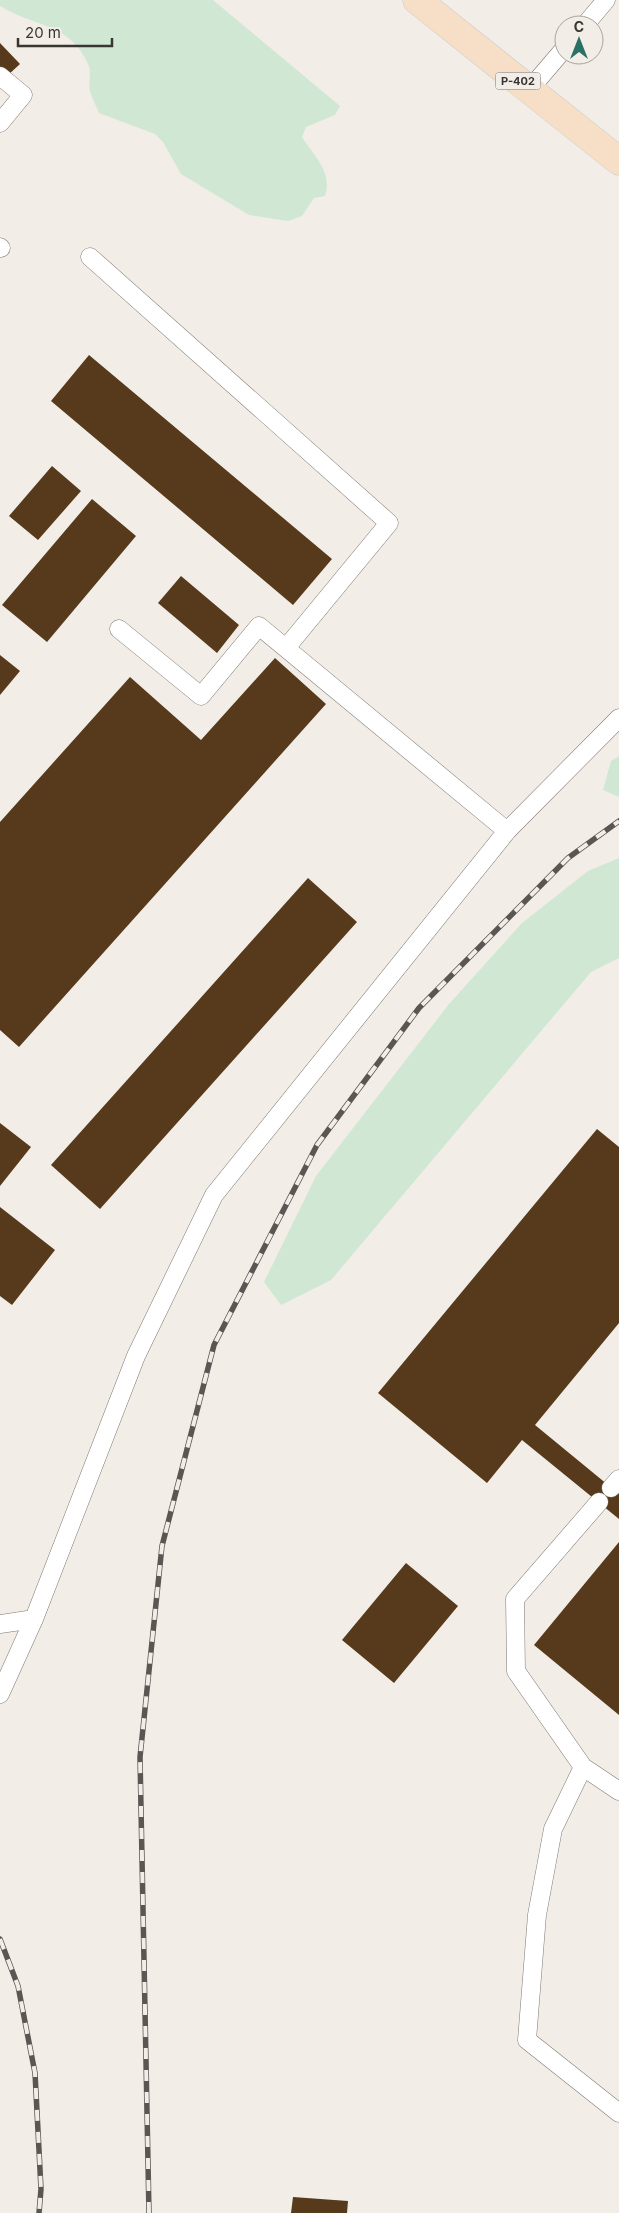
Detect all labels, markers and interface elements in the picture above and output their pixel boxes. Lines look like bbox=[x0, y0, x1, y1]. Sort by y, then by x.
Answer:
scale bar bbox=[18, 15, 111, 47]
north arrow bbox=[554, 15, 604, 65]
text: С bbox=[574, 18, 584, 35]
text: 20 m bbox=[25, 23, 61, 42]
road number: Р-402 bbox=[496, 72, 540, 90]

